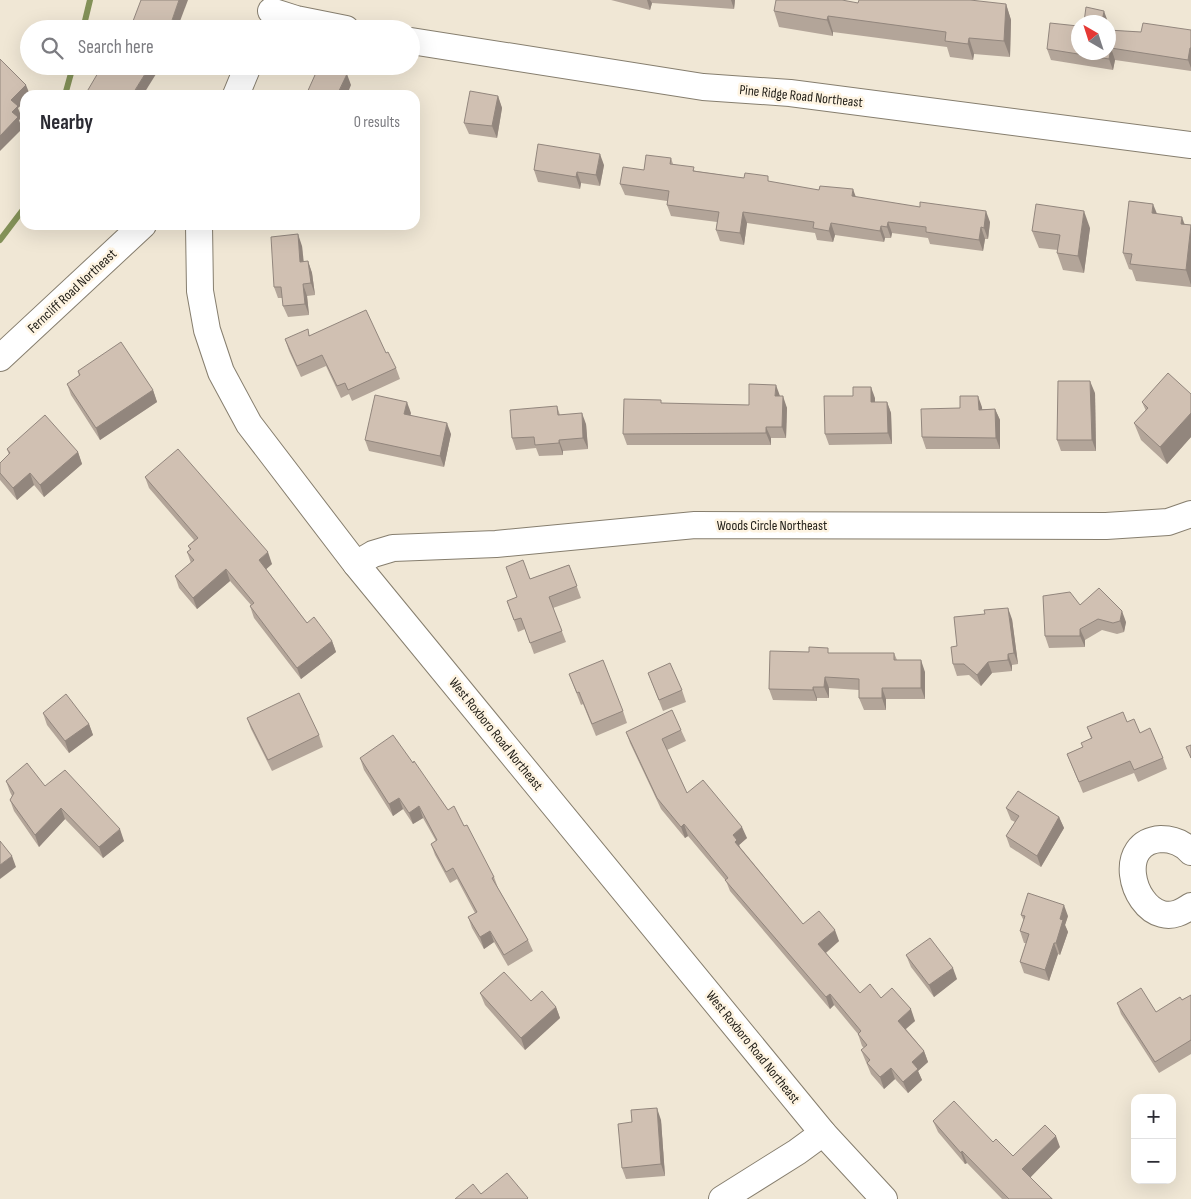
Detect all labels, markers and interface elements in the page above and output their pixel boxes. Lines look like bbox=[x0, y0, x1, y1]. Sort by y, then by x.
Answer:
north arrow bbox=[1071, 15, 1116, 60]
search box bbox=[20, 20, 420, 75]
icon: search bbox=[38, 34, 66, 62]
text: Search here bbox=[78, 36, 154, 59]
street label: Pine Ridge Road Northeast bbox=[738, 81, 864, 111]
text: Nearby bbox=[40, 110, 93, 135]
text: 0 results bbox=[354, 113, 400, 132]
street label: Ferncliff Road Northeast bbox=[24, 245, 120, 337]
street label: Woods Circle Northeast bbox=[717, 517, 827, 534]
street label: West Roxboro Road Northeast bbox=[445, 674, 547, 794]
street label: West Roxboro Road Northeast bbox=[702, 987, 804, 1107]
map controls bbox=[1131, 1094, 1176, 1184]
button: + bbox=[1131, 1094, 1176, 1139]
button: − bbox=[1131, 1139, 1176, 1184]

